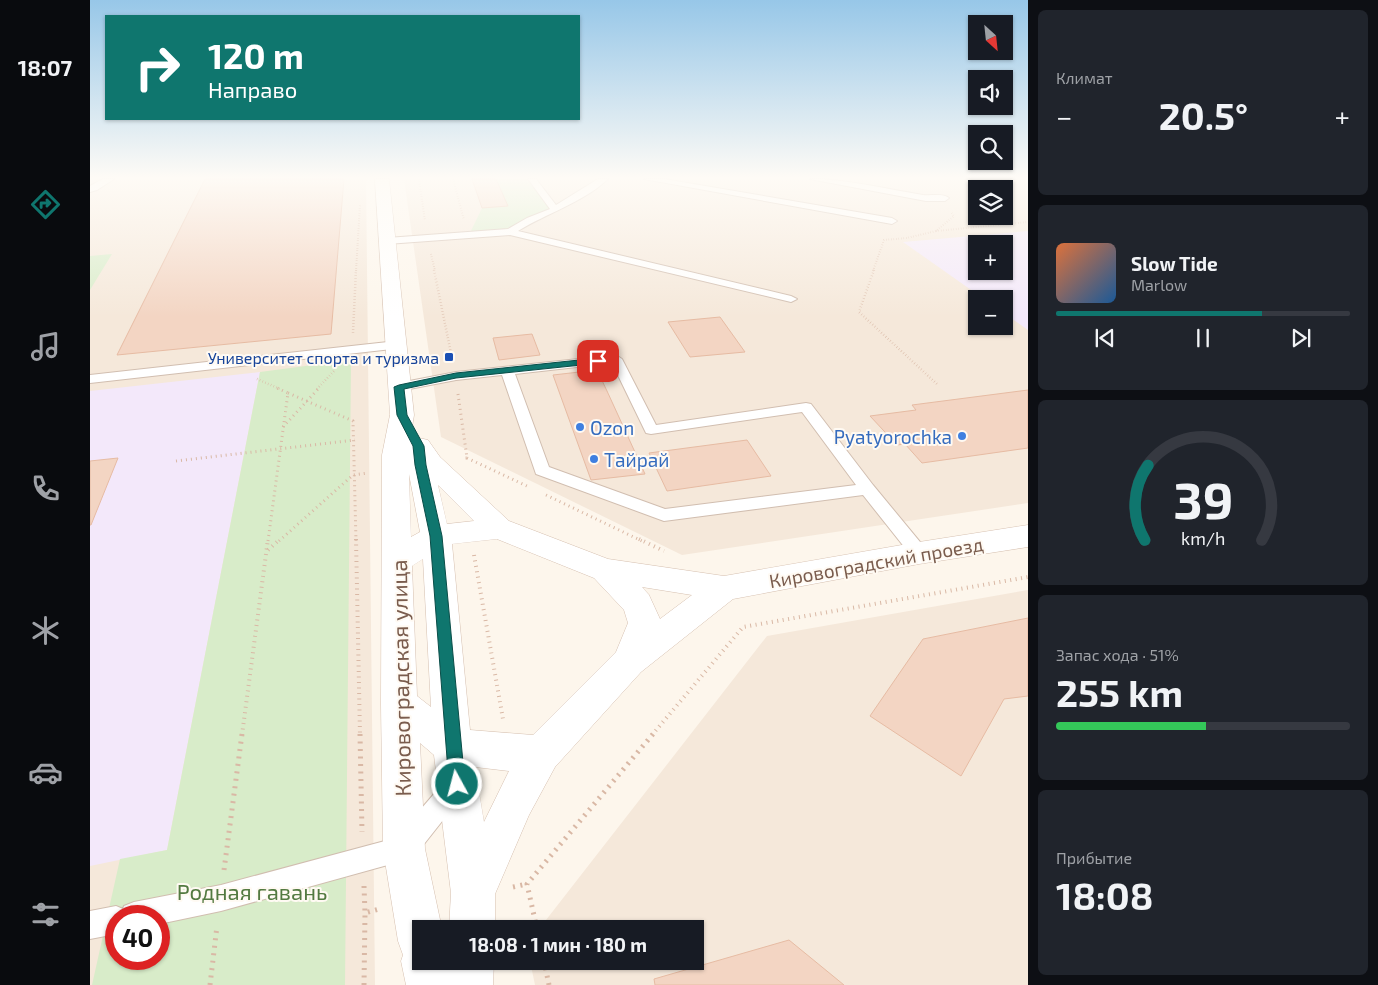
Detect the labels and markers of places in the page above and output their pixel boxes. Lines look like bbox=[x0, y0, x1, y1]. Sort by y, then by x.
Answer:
pin bbox=[577, 340, 619, 382]
place label: Университет спорта и туризма bbox=[208, 348, 439, 368]
marker: Университет спорта и туризма bbox=[443, 351, 455, 363]
place label: Ozon bbox=[590, 416, 634, 439]
marker: Ozon bbox=[574, 421, 586, 433]
place label: Pyatyorochka bbox=[834, 425, 952, 448]
marker: Pyatyorochka bbox=[956, 430, 968, 442]
place label: Тайрай bbox=[604, 448, 669, 471]
marker: Тайрай bbox=[588, 453, 600, 465]

